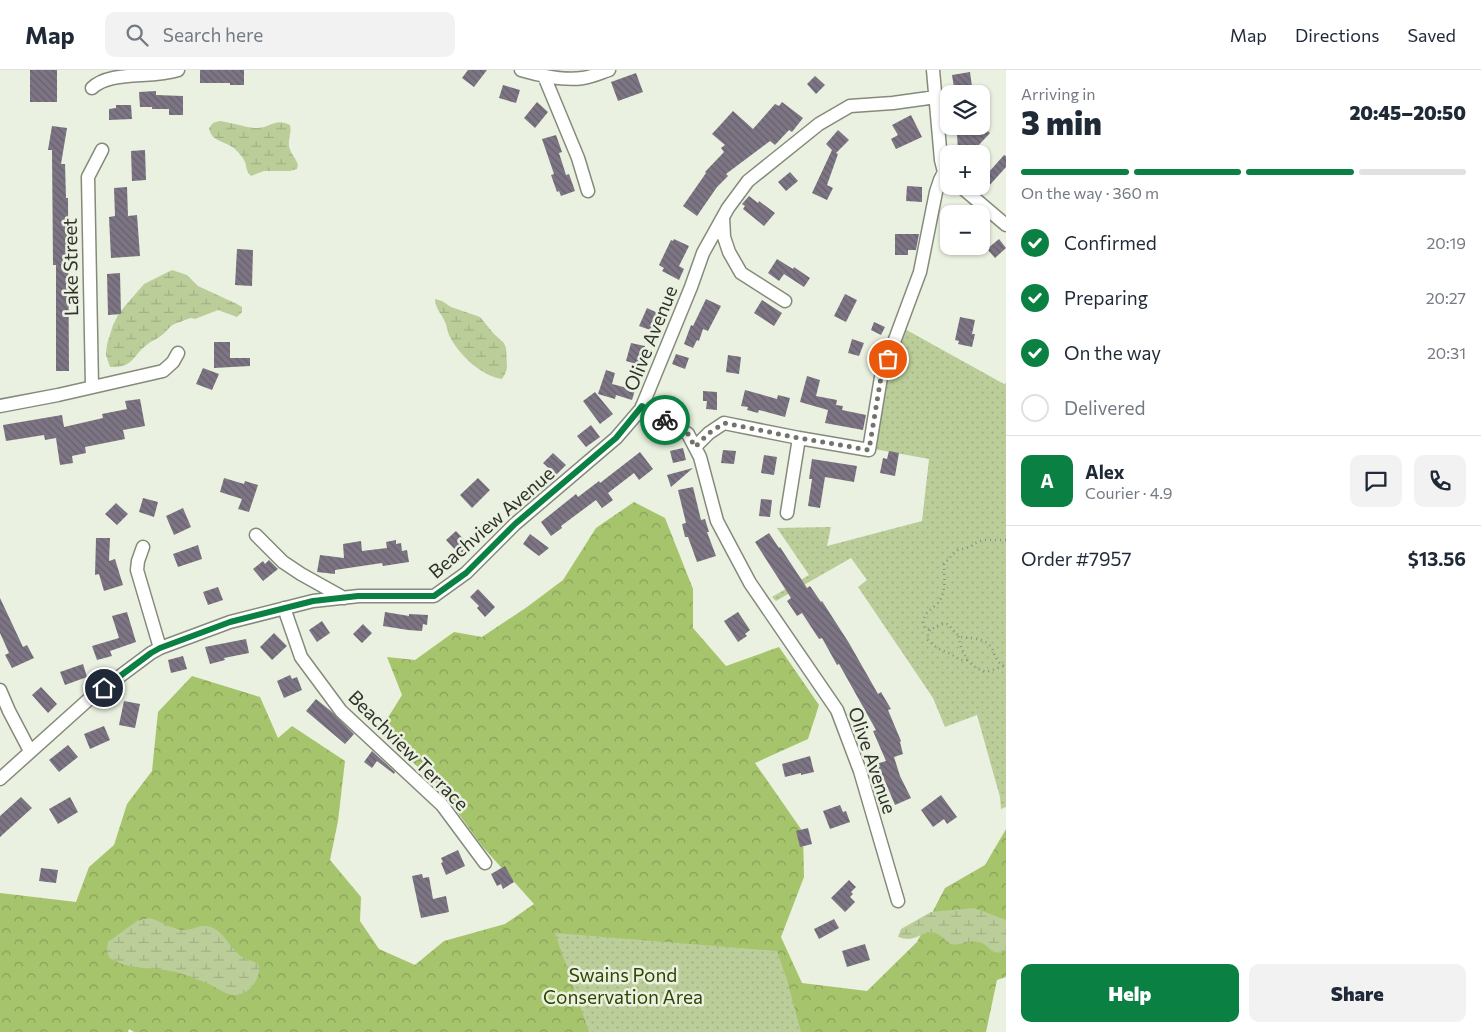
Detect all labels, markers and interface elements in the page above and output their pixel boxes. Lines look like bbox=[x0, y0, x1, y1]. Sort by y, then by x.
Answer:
search box bbox=[105, 12, 455, 57]
text: Map bbox=[25, 20, 75, 49]
icon: search bbox=[123, 21, 151, 49]
text: Search here bbox=[163, 23, 263, 46]
text: Map bbox=[1230, 24, 1267, 46]
text: Directions bbox=[1295, 24, 1379, 46]
text: Saved bbox=[1407, 24, 1456, 46]
text: Arriving in bbox=[1021, 84, 1095, 103]
map controls bbox=[940, 85, 990, 255]
button: layers bbox=[940, 85, 990, 135]
text: 20:45–20:50 bbox=[1349, 101, 1466, 124]
text: 3 min bbox=[1021, 102, 1102, 142]
button: + bbox=[940, 145, 990, 195]
text: On the way · 360 m bbox=[1021, 183, 1159, 202]
button: − bbox=[940, 205, 990, 255]
street label: Lake Street bbox=[58, 218, 82, 316]
icon: check bbox=[1021, 229, 1049, 257]
text: Confirmed bbox=[1064, 231, 1157, 254]
text: 20:19 bbox=[1426, 233, 1466, 252]
street label: Olive Avenue bbox=[618, 282, 682, 394]
icon: check bbox=[1021, 284, 1049, 312]
text: Preparing bbox=[1064, 286, 1148, 309]
text: 20:27 bbox=[1426, 288, 1466, 307]
pin bbox=[867, 338, 909, 380]
icon: check bbox=[1021, 339, 1049, 367]
text: On the way bbox=[1064, 341, 1161, 364]
text: 20:31 bbox=[1427, 343, 1466, 362]
icon: bag bbox=[874, 345, 902, 373]
courier bbox=[640, 395, 690, 445]
text: Delivered bbox=[1064, 396, 1145, 419]
icon: bike bbox=[651, 406, 679, 434]
button: chat bbox=[1350, 455, 1402, 507]
button: phone bbox=[1414, 455, 1466, 507]
text: Alex bbox=[1085, 460, 1125, 483]
street label: Beachview Avenue bbox=[423, 461, 559, 583]
text: A bbox=[1040, 469, 1054, 492]
text: Courier · 4.9 bbox=[1085, 483, 1172, 502]
text: Order #7957 bbox=[1021, 547, 1131, 570]
text: $13.56 bbox=[1408, 547, 1466, 570]
pin bbox=[83, 667, 125, 709]
icon: home bbox=[90, 674, 118, 702]
street label: Beachview Terrace bbox=[344, 685, 474, 815]
street label: Olive Avenue bbox=[844, 703, 902, 817]
park label: Swains Pond Conservation Area bbox=[543, 963, 703, 1008]
button: Help bbox=[1021, 964, 1239, 1022]
button: Share bbox=[1249, 964, 1466, 1022]

